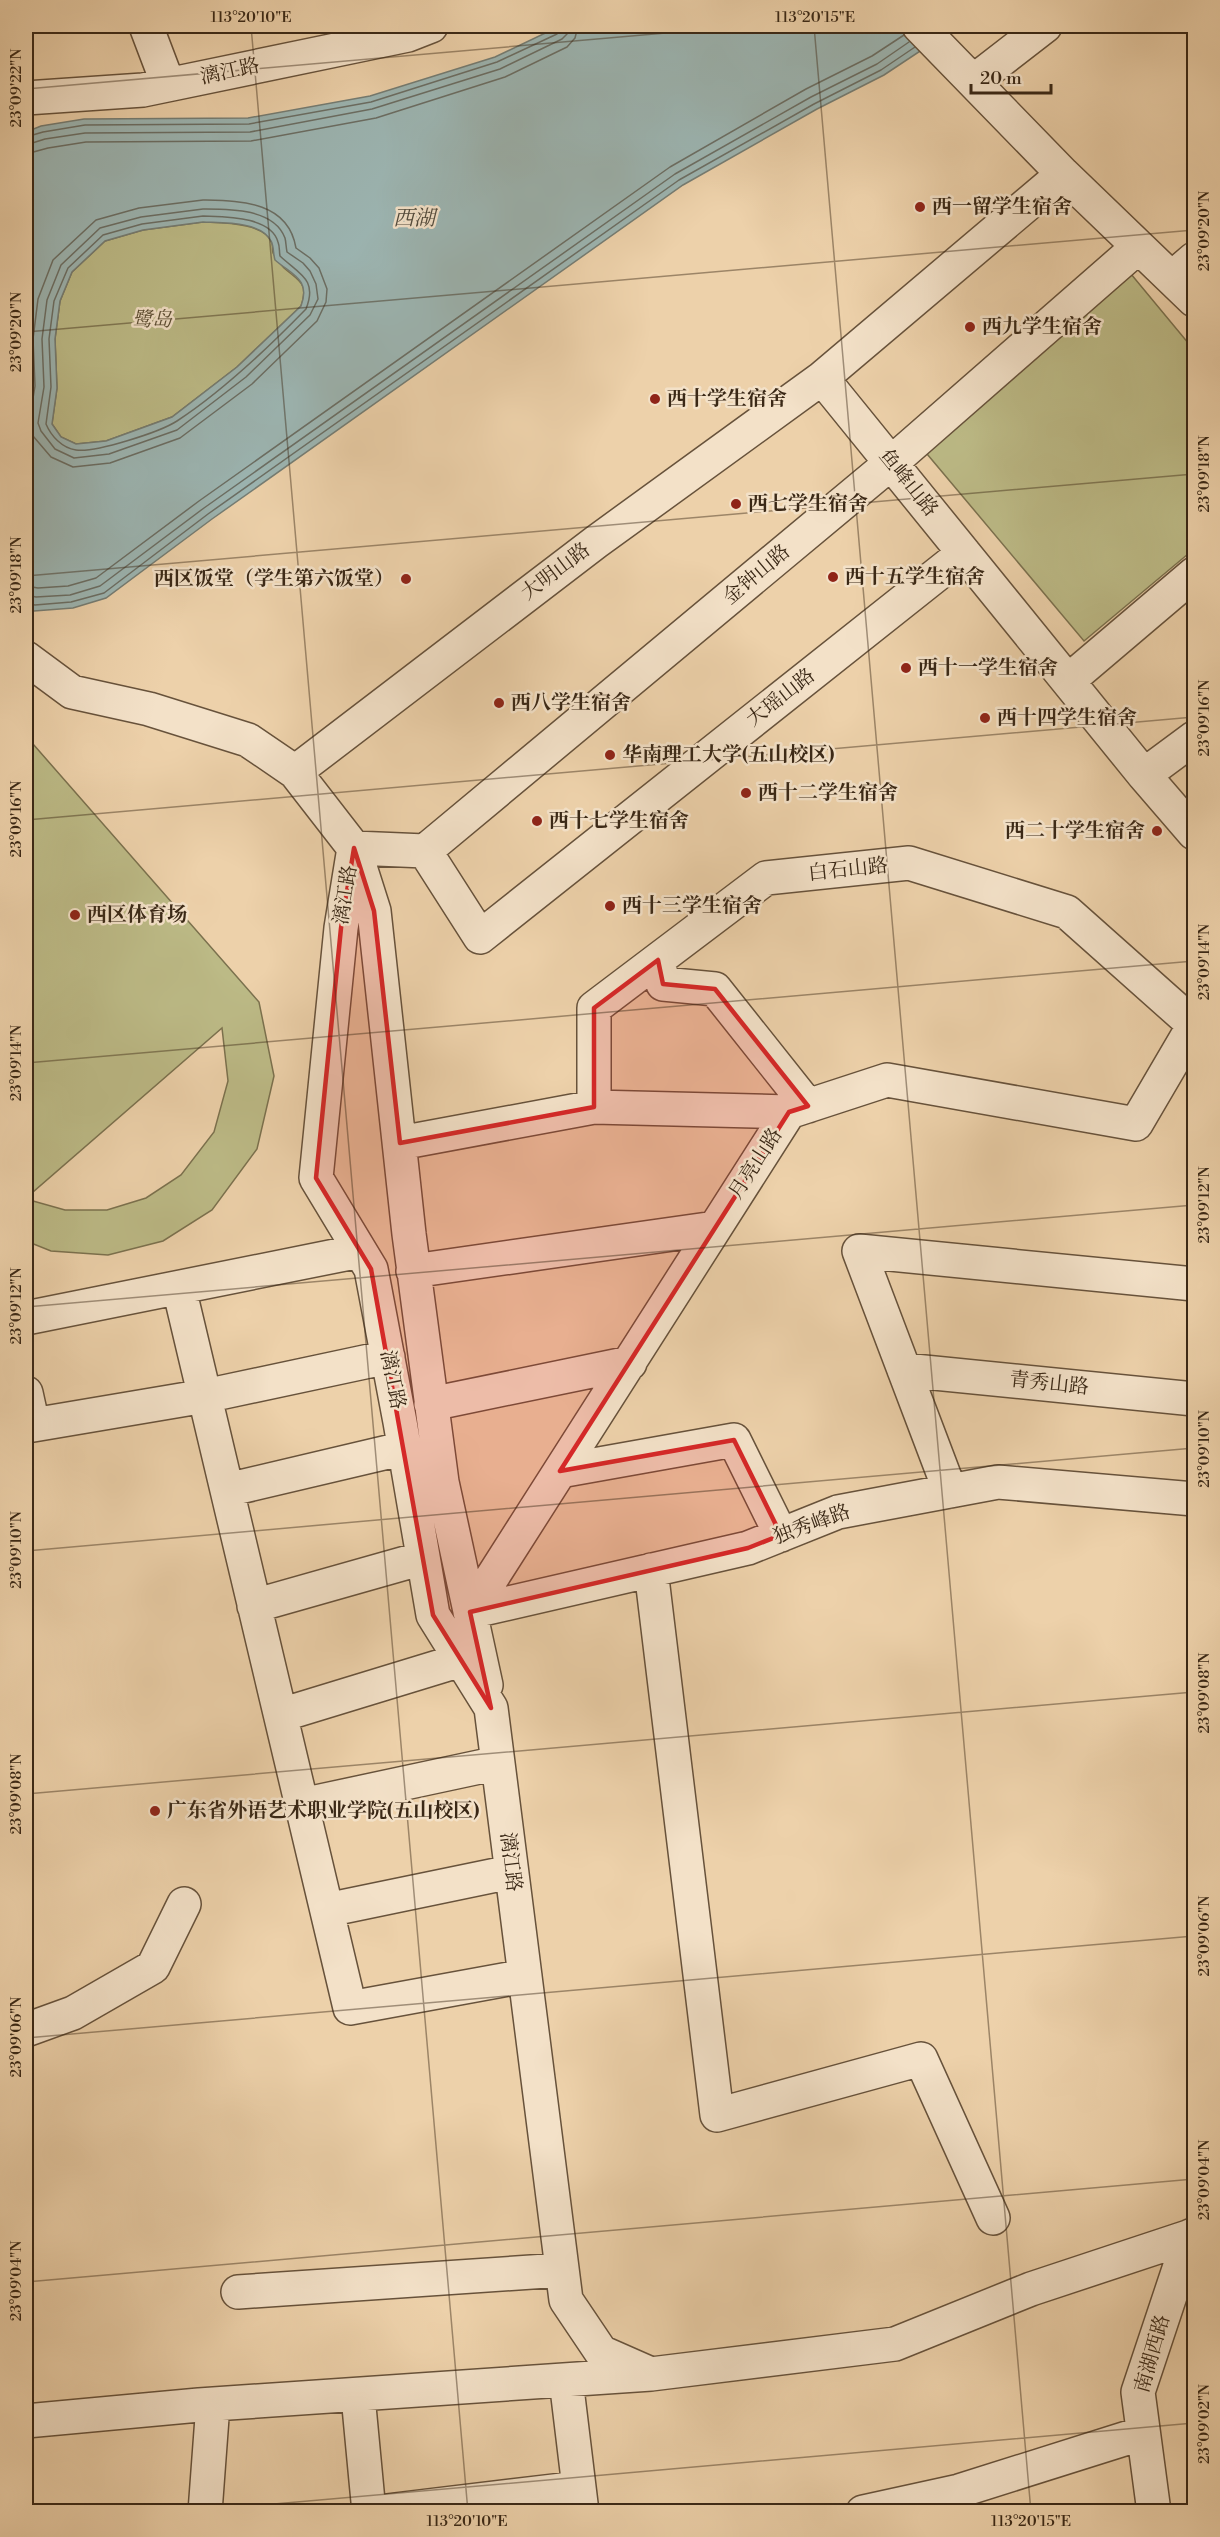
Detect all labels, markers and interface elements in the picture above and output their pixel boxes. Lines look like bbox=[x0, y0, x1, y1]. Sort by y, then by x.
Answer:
text: 113°20'10"E bbox=[210, 8, 292, 27]
text: 113°20'15"E bbox=[775, 8, 855, 27]
text: 23°09'22"N bbox=[7, 49, 26, 127]
street label: 漓江路 bbox=[198, 54, 262, 90]
scale bar bbox=[971, 57, 1050, 95]
text: 20 m bbox=[980, 67, 1022, 90]
text: 23°09'20"N bbox=[1195, 191, 1214, 271]
place label: 西一留学生宿舍 bbox=[932, 195, 1072, 220]
marker: 西一留学生宿舍 bbox=[913, 200, 927, 214]
water label: 西湖 bbox=[393, 206, 439, 232]
text: 23°09'20"N bbox=[7, 292, 26, 372]
park label: 鹭岛 bbox=[132, 308, 173, 333]
place label: 西九学生宿舍 bbox=[982, 315, 1102, 340]
marker: 西九学生宿舍 bbox=[963, 320, 977, 334]
place label: 西十学生宿舍 bbox=[667, 387, 787, 412]
marker: 西十学生宿舍 bbox=[648, 392, 662, 406]
text: 23°09'18"N bbox=[1195, 435, 1214, 513]
street label: 鱼峰山路 bbox=[873, 444, 943, 522]
place label: 西七学生宿舍 bbox=[748, 492, 868, 517]
marker: 西七学生宿舍 bbox=[729, 497, 743, 511]
text: 23°09'18"N bbox=[7, 536, 26, 614]
street label: 大明山路 bbox=[517, 538, 595, 606]
street label: 金钟山路 bbox=[718, 540, 796, 610]
place label: 西十五学生宿舍 bbox=[845, 565, 985, 590]
place label: 西区饭堂（学生第六饭堂） bbox=[154, 567, 394, 592]
marker: 西十五学生宿舍 bbox=[826, 570, 840, 584]
marker: 西区饭堂（学生第六饭堂） bbox=[399, 572, 413, 586]
place label: 西十一学生宿舍 bbox=[918, 656, 1058, 681]
marker: 西十一学生宿舍 bbox=[899, 661, 913, 675]
street label: 大瑶山路 bbox=[742, 664, 820, 732]
text: 23°09'16"N bbox=[1195, 680, 1214, 756]
place label: 西八学生宿舍 bbox=[511, 691, 631, 716]
marker: 西八学生宿舍 bbox=[492, 696, 506, 710]
place label: 西十四学生宿舍 bbox=[997, 706, 1137, 731]
marker: 西十四学生宿舍 bbox=[978, 711, 992, 725]
place label: 华南理工大学(五山校区) bbox=[622, 743, 834, 768]
marker: 华南理工大学(五山校区) bbox=[603, 748, 617, 762]
text: 23°09'16"N bbox=[7, 781, 26, 857]
place label: 西十二学生宿舍 bbox=[758, 781, 898, 806]
marker: 西十二学生宿舍 bbox=[739, 786, 753, 800]
place label: 西十七学生宿舍 bbox=[549, 809, 689, 834]
marker: 西十七学生宿舍 bbox=[530, 814, 544, 828]
place label: 西二十学生宿舍 bbox=[1005, 819, 1145, 844]
marker: 西二十学生宿舍 bbox=[1150, 824, 1164, 838]
street label: 白石山路 bbox=[807, 853, 889, 887]
street label: 漓江路 bbox=[329, 863, 363, 927]
place label: 西十三学生宿舍 bbox=[622, 894, 762, 919]
marker: 西十三学生宿舍 bbox=[603, 899, 617, 913]
place label: 西区体育场 bbox=[87, 903, 187, 928]
marker: 西区体育场 bbox=[68, 908, 82, 922]
text: 23°09'14"N bbox=[1195, 924, 1214, 1000]
text: 23°09'14"N bbox=[7, 1025, 26, 1101]
street label: 月亮山路 bbox=[724, 1124, 788, 1204]
text: 23°09'12"N bbox=[1195, 1166, 1214, 1244]
text: 23°09'12"N bbox=[7, 1267, 26, 1345]
street label: 漓江路 bbox=[374, 1348, 410, 1412]
street label: 青秀山路 bbox=[1008, 1367, 1090, 1401]
text: 23°09'10"N bbox=[1195, 1410, 1214, 1488]
street label: 独秀峰路 bbox=[770, 1500, 854, 1550]
text: 23°09'10"N bbox=[7, 1511, 26, 1589]
text: 23°09'08"N bbox=[1195, 1653, 1214, 1733]
text: 23°09'08"N bbox=[7, 1754, 26, 1834]
place label: 广东省外语艺术职业学院(五山校区) bbox=[167, 1799, 479, 1824]
marker: 广东省外语艺术职业学院(五山校区) bbox=[148, 1804, 162, 1818]
street label: 漓江路 bbox=[494, 1831, 526, 1893]
text: 23°09'06"N bbox=[1195, 1896, 1214, 1976]
text: 23°09'06"N bbox=[7, 1997, 26, 2077]
text: 23°09'04"N bbox=[1195, 2140, 1214, 2220]
text: 23°09'04"N bbox=[7, 2241, 26, 2321]
street label: 南湖西路 bbox=[1130, 2312, 1176, 2396]
text: 23°09'02"N bbox=[1195, 2384, 1214, 2464]
text: 113°20'10"E bbox=[426, 2512, 508, 2531]
text: 113°20'15"E bbox=[991, 2512, 1071, 2531]

